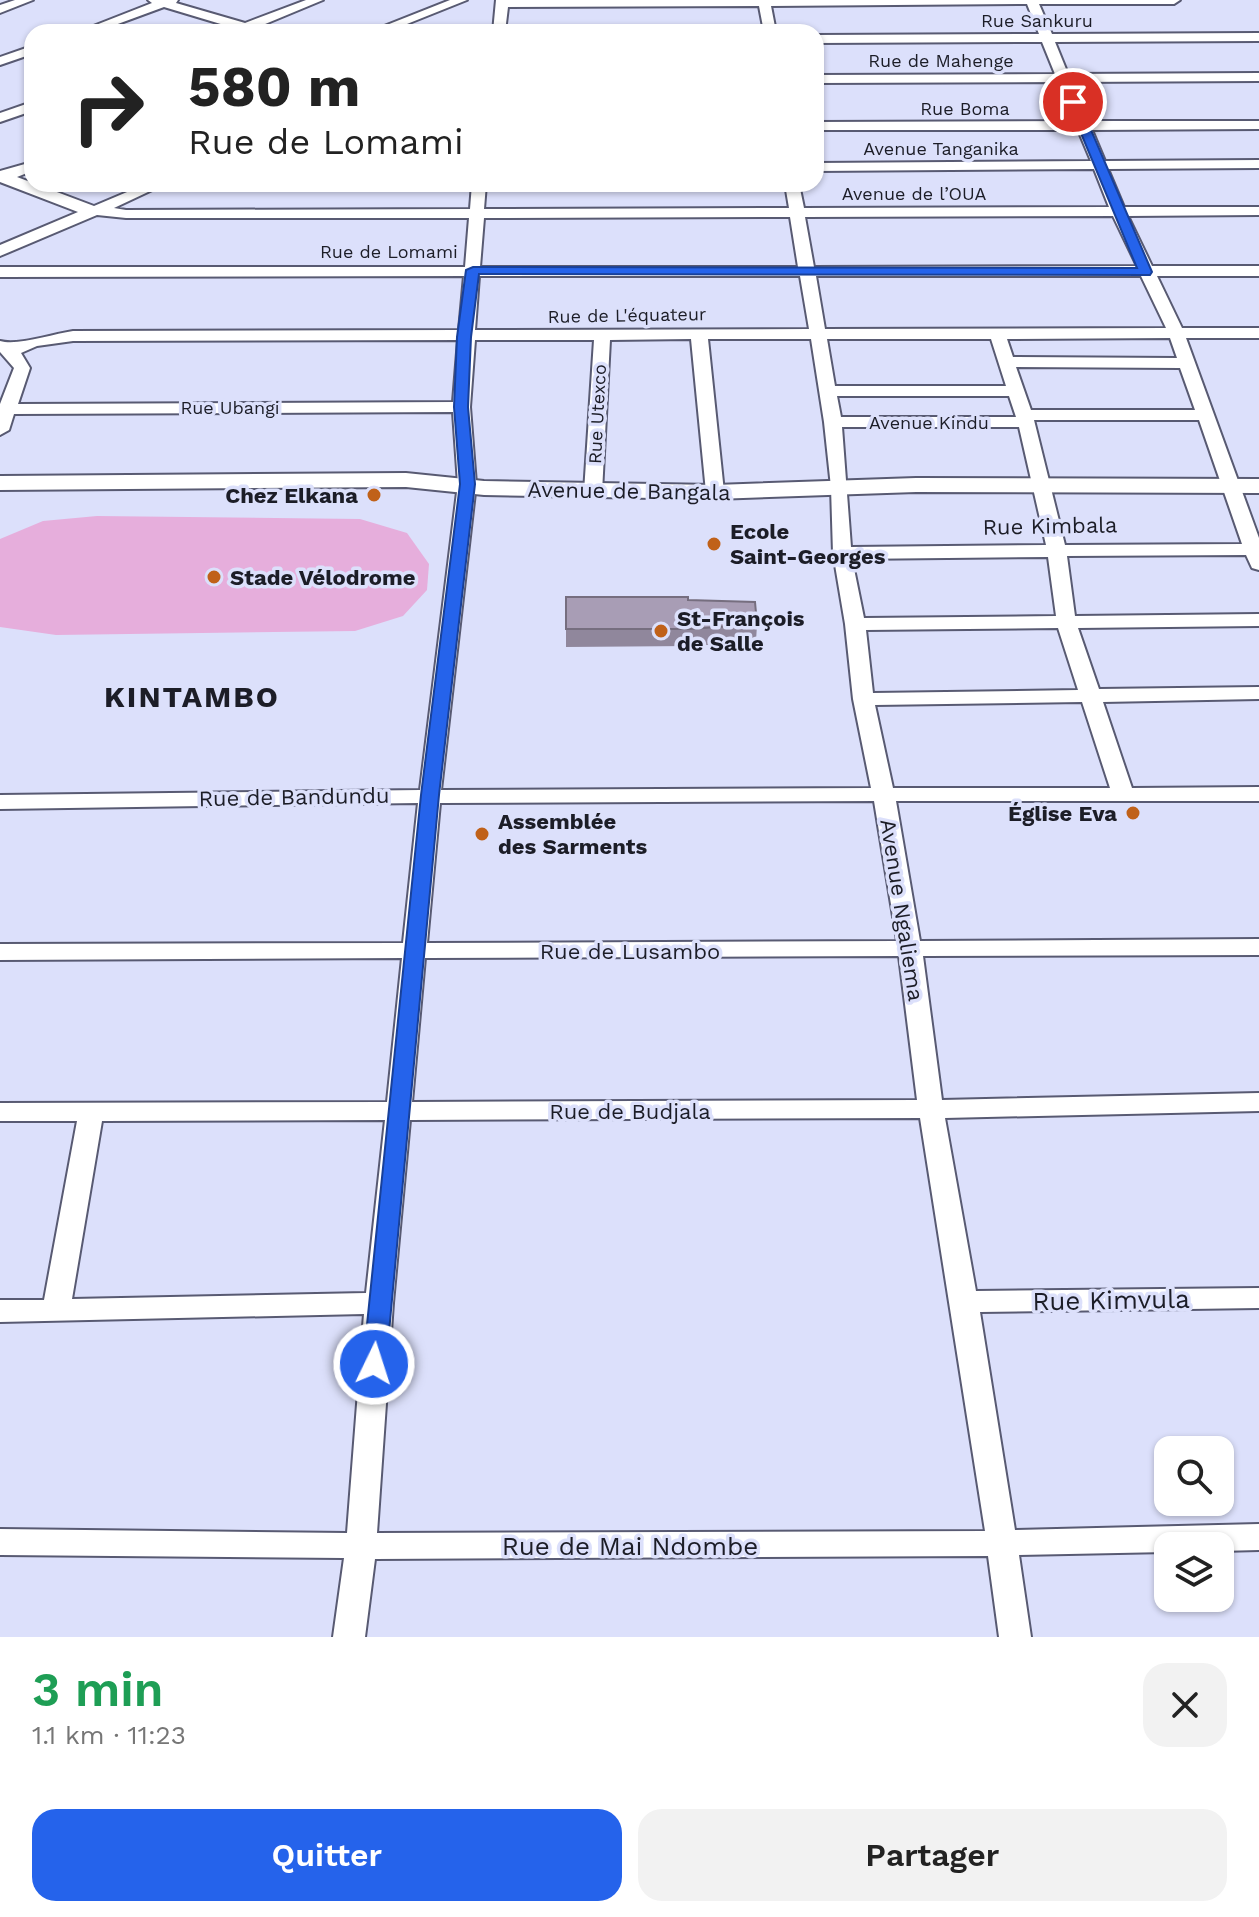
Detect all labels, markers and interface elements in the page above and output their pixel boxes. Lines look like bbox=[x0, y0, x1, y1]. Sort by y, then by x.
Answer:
street label: Rue Sankuru bbox=[981, 10, 1093, 31]
street label: Rue de Mahenge bbox=[868, 50, 1014, 71]
text: 580 m bbox=[188, 54, 361, 120]
icon: right bbox=[56, 56, 160, 160]
pin bbox=[1039, 68, 1107, 136]
icon: arrive bbox=[1051, 80, 1095, 124]
street label: Rue Boma bbox=[920, 98, 1010, 119]
text: Rue de Lomami bbox=[188, 121, 464, 163]
street label: Avenue Tanganika bbox=[863, 138, 1019, 159]
street label: Avenue de l’OUA bbox=[842, 183, 986, 204]
street label: Rue de Lomami bbox=[320, 241, 458, 262]
street label: Rue de L'équateur bbox=[548, 303, 706, 327]
street label: Rue Utexco bbox=[584, 364, 610, 464]
street label: Rue Ubangi bbox=[180, 397, 280, 418]
street label: Avenue Kindu bbox=[869, 412, 989, 433]
street label: Avenue de Bangala bbox=[527, 477, 731, 505]
place label: Chez Elkana bbox=[225, 483, 358, 508]
marker: Chez Elkana bbox=[365, 486, 383, 504]
street label: Rue Kimbala bbox=[982, 512, 1118, 540]
place label: Ecole Saint-Georges bbox=[730, 519, 886, 569]
marker: Ecole Saint-Georges bbox=[705, 535, 723, 553]
place label: Stade Vélodrome bbox=[230, 565, 415, 590]
marker: Stade Vélodrome bbox=[205, 568, 223, 586]
place label: St-François de Salle bbox=[677, 606, 805, 656]
marker: St-François de Salle bbox=[652, 622, 670, 640]
district label: KINTAMBO bbox=[104, 679, 280, 714]
street label: Rue de Bandundu bbox=[198, 783, 390, 811]
place label: Église Eva bbox=[1008, 801, 1117, 826]
marker: Église Eva bbox=[1124, 804, 1142, 822]
place label: Assemblée des Sarments bbox=[498, 809, 647, 859]
street label: Avenue Ngaliema bbox=[875, 817, 929, 1003]
marker: Assemblée des Sarments bbox=[473, 825, 491, 843]
street label: Rue de Lusambo bbox=[540, 939, 720, 964]
street label: Rue de Budjala bbox=[549, 1099, 711, 1124]
street label: Rue Kimvula bbox=[1032, 1284, 1190, 1316]
position arrow bbox=[332, 1322, 416, 1406]
map controls bbox=[1154, 1436, 1234, 1612]
button: search bbox=[1154, 1436, 1234, 1516]
street label: Rue de Mai Ndombe bbox=[502, 1531, 758, 1561]
button: layers bbox=[1154, 1532, 1234, 1612]
text: 3 min bbox=[32, 1661, 164, 1718]
button: close bbox=[1143, 1663, 1227, 1747]
text: 1.1 km · 11:23 bbox=[32, 1720, 186, 1750]
button: Quitter bbox=[32, 1809, 622, 1901]
button: Partager bbox=[638, 1809, 1227, 1901]

